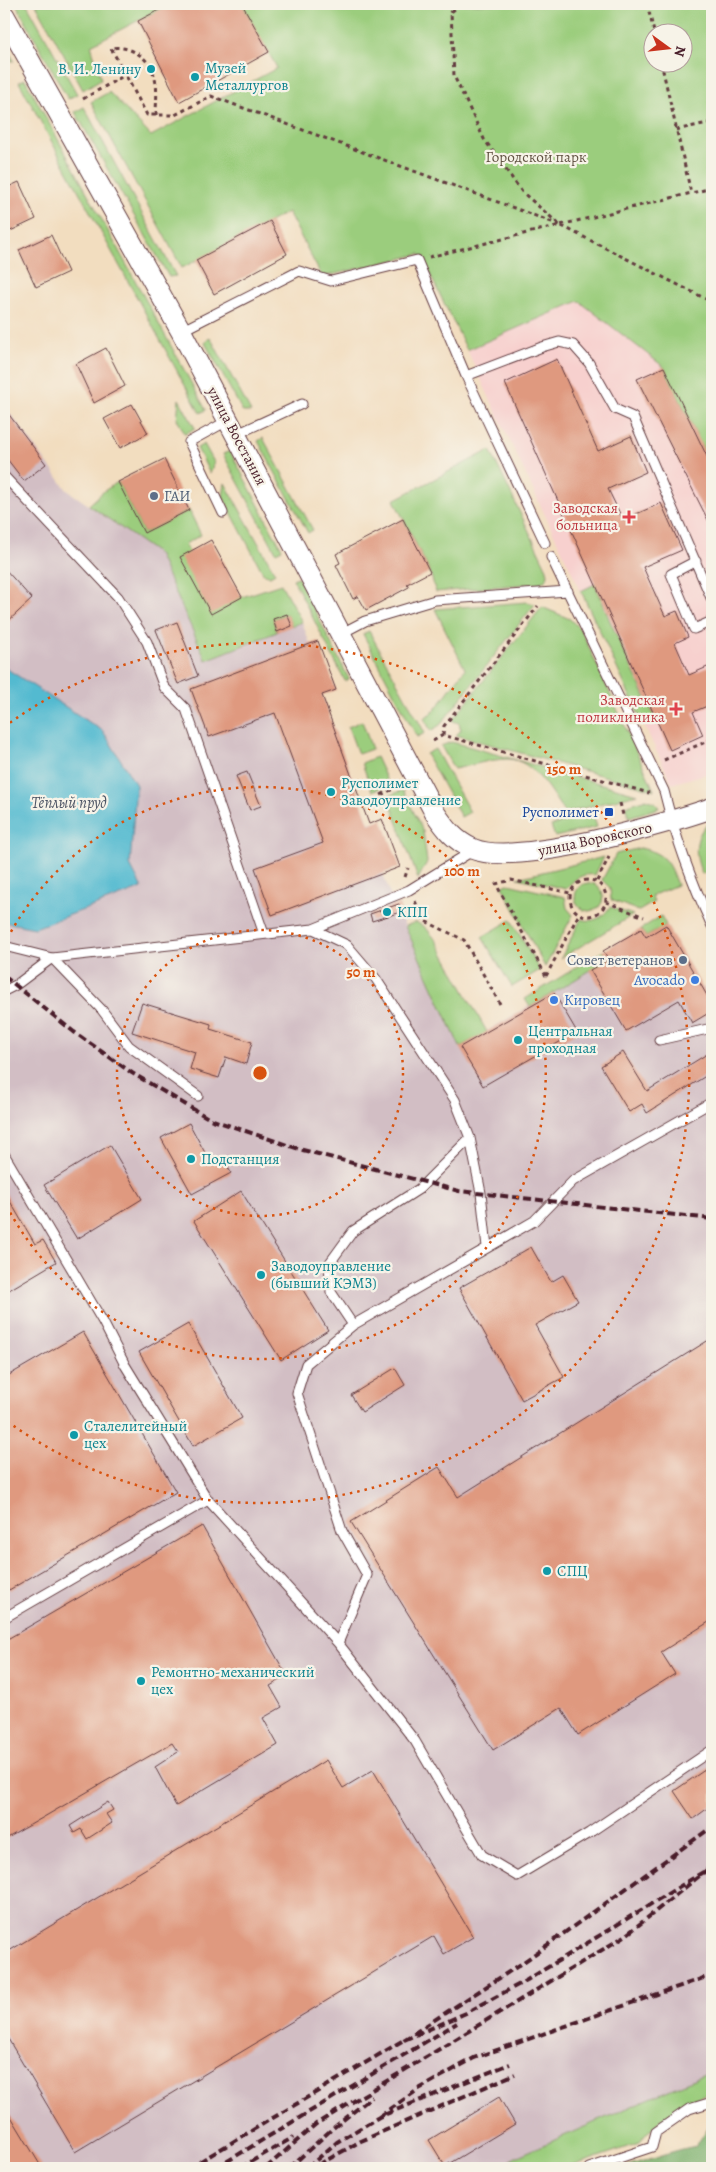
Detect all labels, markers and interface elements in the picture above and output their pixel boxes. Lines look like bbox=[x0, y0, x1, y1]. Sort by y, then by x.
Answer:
north arrow bbox=[644, 22, 694, 72]
text: N bbox=[670, 44, 691, 59]
place label: Музей Металлургов bbox=[205, 58, 288, 95]
place label: В. И. Ленину bbox=[58, 59, 141, 79]
marker: В. И. Ленину bbox=[145, 63, 157, 75]
marker: Музей Металлургов bbox=[189, 71, 201, 83]
park label: Городской парк bbox=[485, 147, 587, 167]
street label: улица Восстания bbox=[202, 382, 271, 489]
place label: ГАИ bbox=[164, 486, 191, 506]
marker: ГАИ bbox=[148, 490, 160, 502]
place label: Заводская больница bbox=[553, 498, 618, 535]
marker: Заводская больница bbox=[622, 510, 636, 524]
place label: Заводская поликлиника bbox=[577, 690, 665, 727]
marker: Заводская поликлиника bbox=[669, 702, 683, 716]
text: 150 m bbox=[547, 759, 582, 779]
place label: Русполимет Заводоуправление bbox=[341, 773, 461, 810]
marker: Русполимет Заводоуправление bbox=[325, 786, 337, 798]
water label: Тёплый пруд bbox=[31, 792, 107, 814]
place label: Русполимет bbox=[522, 802, 599, 822]
marker: Русполимет bbox=[603, 806, 615, 818]
street label: улица Воровского bbox=[535, 817, 654, 861]
text: 100 m bbox=[444, 861, 480, 881]
place label: КПП bbox=[397, 902, 428, 922]
marker: КПП bbox=[381, 906, 393, 918]
place label: Совет ветеранов bbox=[567, 950, 673, 970]
marker: Совет ветеранов bbox=[677, 954, 689, 966]
text: 50 m bbox=[346, 962, 376, 982]
place label: Avocado bbox=[633, 970, 685, 990]
marker: Avocado bbox=[689, 974, 701, 986]
place label: Кировец bbox=[564, 990, 620, 1010]
marker: Кировец bbox=[548, 994, 560, 1006]
place label: Центральная проходная bbox=[528, 1021, 613, 1058]
marker: Центральная проходная bbox=[512, 1034, 524, 1046]
centre of rings bbox=[251, 1064, 269, 1082]
place label: Подстанция bbox=[201, 1149, 279, 1169]
marker: Подстанция bbox=[185, 1153, 197, 1165]
place label: Заводоуправление (бывший КЭМЗ) bbox=[271, 1256, 391, 1293]
marker: Заводоуправление (бывший КЭМЗ) bbox=[255, 1269, 267, 1281]
place label: Сталелитейный цех bbox=[84, 1416, 188, 1453]
marker: Сталелитейный цех bbox=[68, 1429, 80, 1441]
place label: СПЦ bbox=[557, 1561, 588, 1581]
marker: СПЦ bbox=[541, 1565, 553, 1577]
place label: Ремонтно-механический цех bbox=[151, 1662, 315, 1699]
marker: Ремонтно-механический цех bbox=[135, 1675, 147, 1687]

